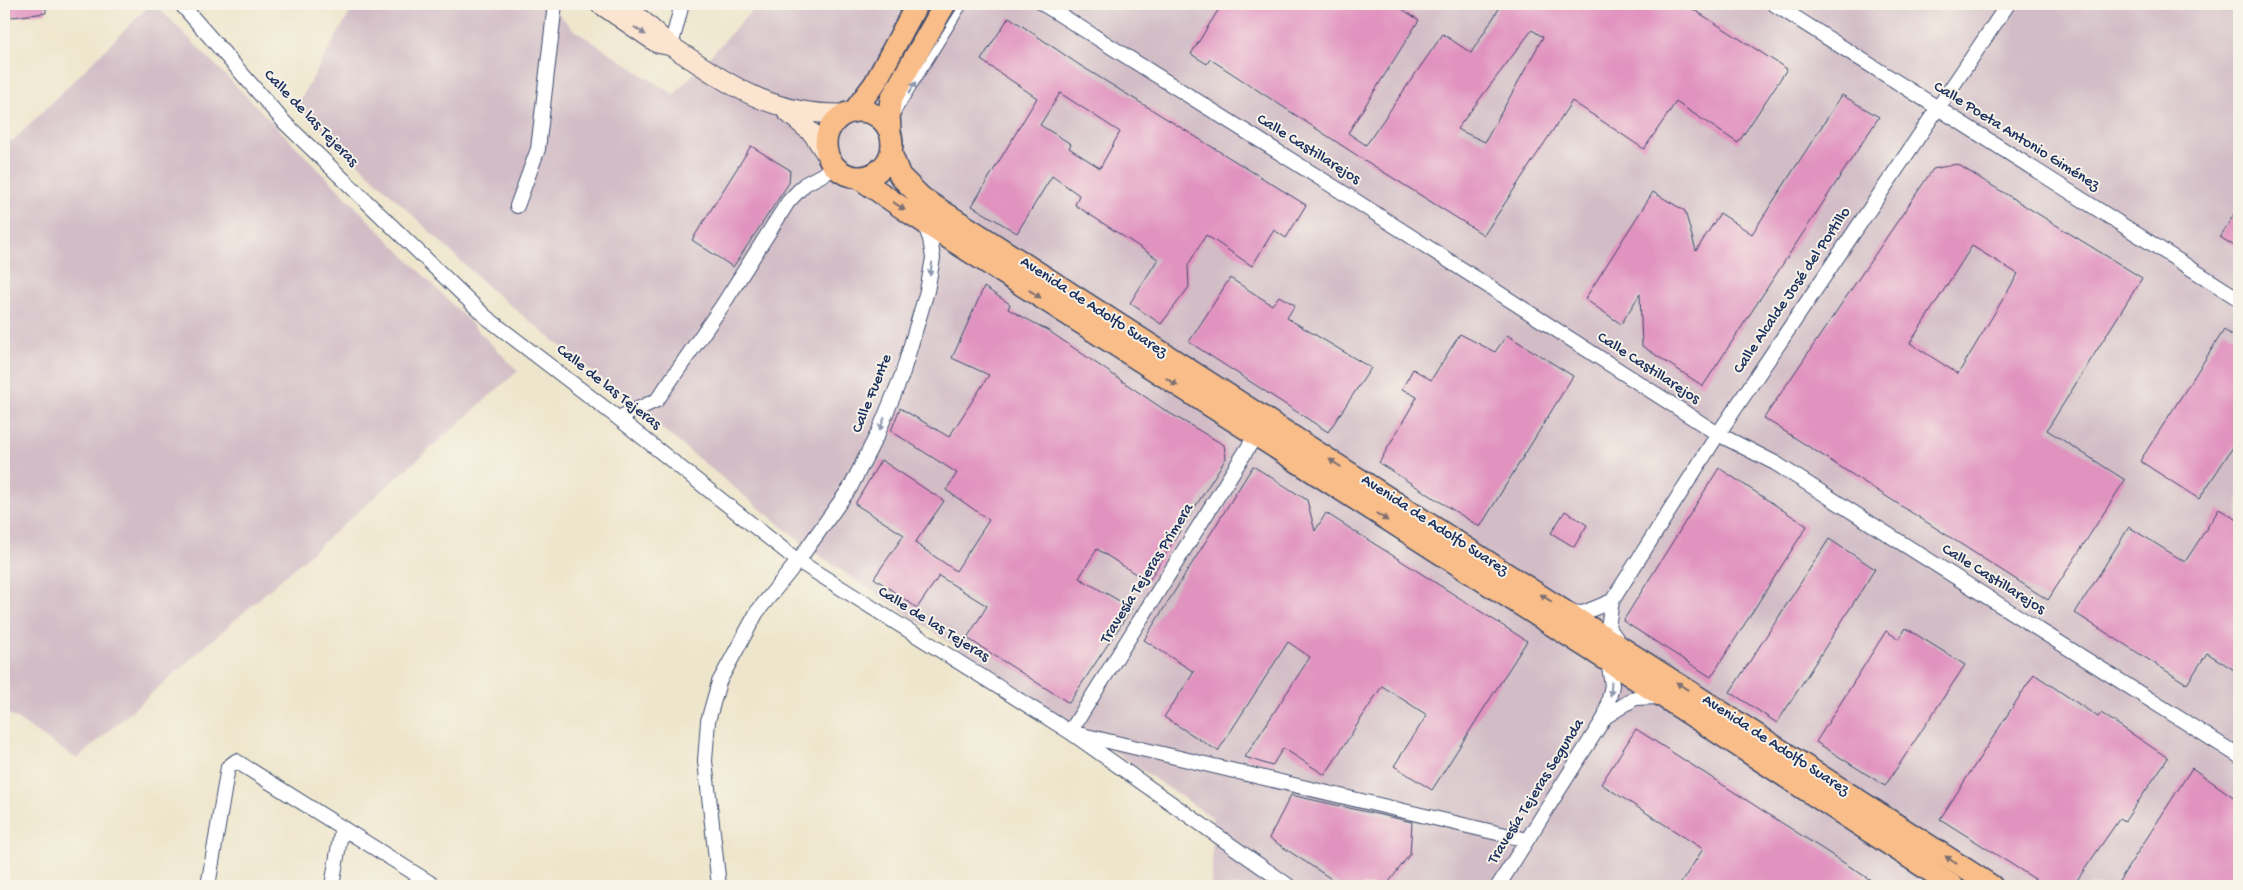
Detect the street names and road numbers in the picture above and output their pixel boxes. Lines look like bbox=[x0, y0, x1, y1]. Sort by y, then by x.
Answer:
street label: Calle de las Tejeras bbox=[259, 66, 362, 172]
street label: Calle Poeta Antonio Giménez bbox=[1929, 78, 2103, 197]
street label: Calle Castillarejos bbox=[1253, 110, 1364, 190]
street label: Calle Alcalde José del Portillo bbox=[1730, 204, 1856, 378]
street label: Avenida de Adolfo Suarez bbox=[1016, 253, 1171, 363]
street label: Calle Castillarejos bbox=[1593, 329, 1704, 410]
street label: Calle de las Tejeras bbox=[552, 341, 665, 436]
street label: Calle Fuente bbox=[849, 351, 898, 436]
street label: Avenida de Adolfo Suarez bbox=[1357, 471, 1512, 581]
street label: Travesía Tejeras Primera bbox=[1097, 499, 1199, 648]
street label: Calle Castillarejos bbox=[1938, 540, 2049, 620]
street label: Calle de las Tejeras bbox=[874, 583, 993, 668]
street label: Avenida de Adolfo Suarez bbox=[1698, 691, 1853, 801]
street label: Travesía Tejeras Segunda bbox=[1484, 715, 1590, 869]

